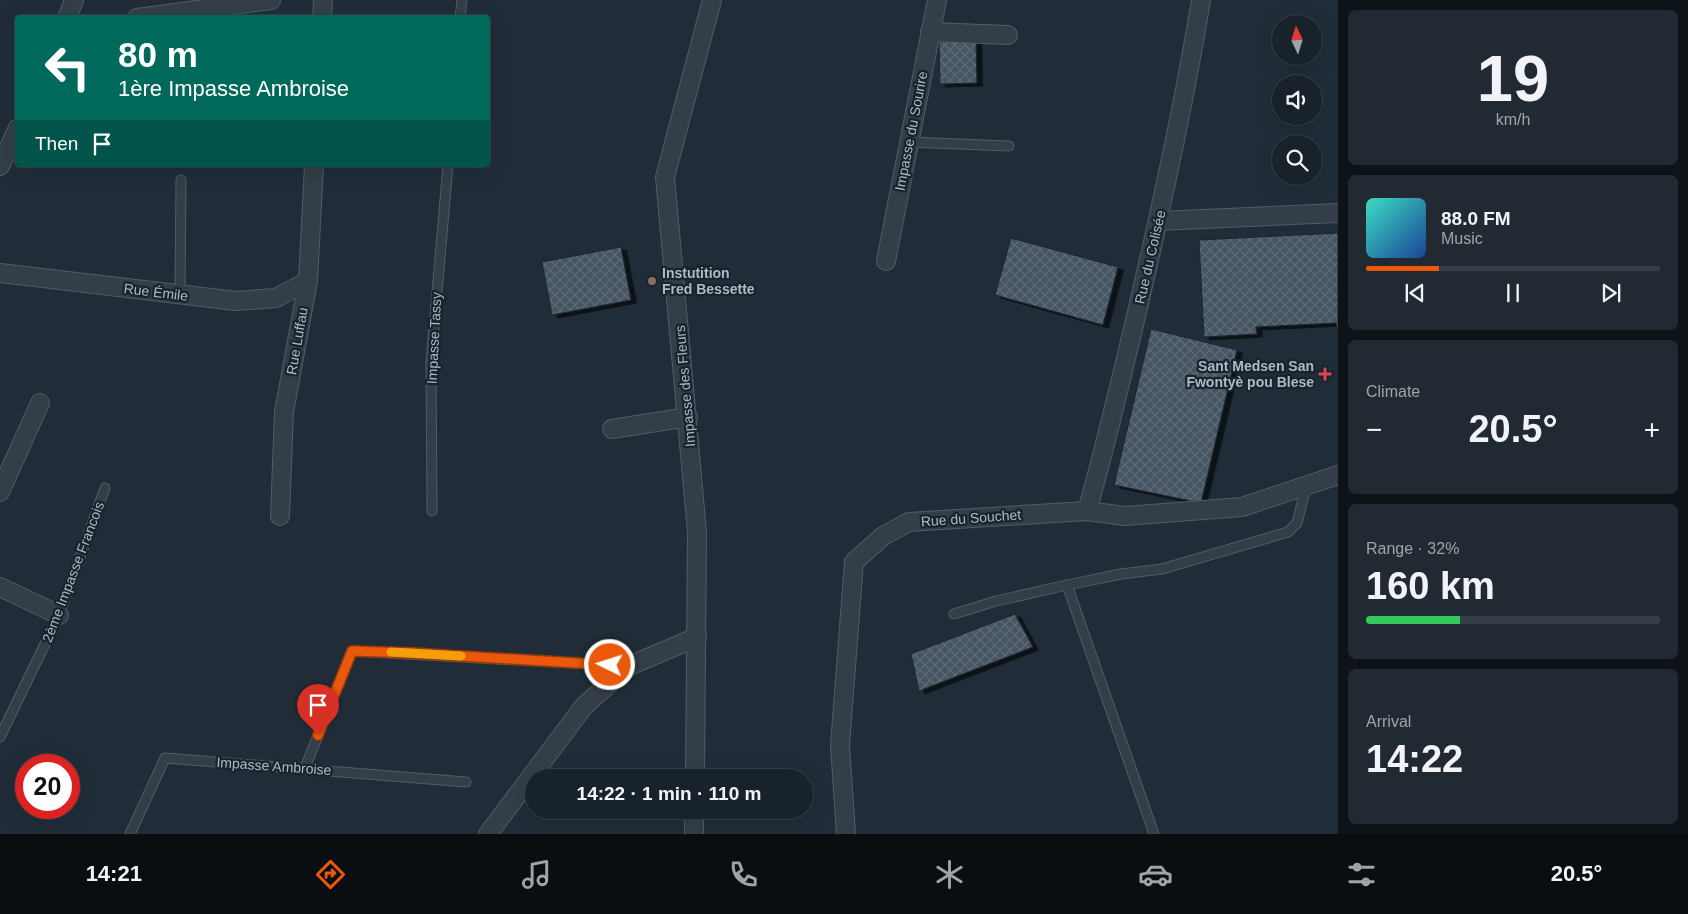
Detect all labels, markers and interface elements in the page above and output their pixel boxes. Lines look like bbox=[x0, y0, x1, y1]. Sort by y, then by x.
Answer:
north arrow bbox=[1272, 15, 1322, 65]
map controls bbox=[1272, 15, 1322, 185]
icon: left bbox=[35, 35, 100, 100]
text: 80 m bbox=[118, 35, 198, 74]
text: 19 bbox=[1477, 42, 1549, 115]
street label: Impasse du Sourire bbox=[892, 70, 930, 192]
button: sound bbox=[1272, 75, 1322, 125]
text: 1ère Impasse Ambroise bbox=[118, 76, 349, 101]
text: km/h bbox=[1496, 111, 1530, 128]
icon: arrive bbox=[88, 130, 116, 158]
text: Then bbox=[35, 133, 78, 154]
button: search bbox=[1272, 135, 1322, 185]
street label: Rue du Colisée bbox=[1131, 208, 1169, 305]
text: 88.0 FM bbox=[1441, 208, 1511, 229]
text: Music bbox=[1441, 230, 1483, 247]
place label: Instutition Fred Bessette bbox=[662, 265, 755, 297]
marker: Instutition Fred Bessette bbox=[646, 275, 658, 287]
icon: previous bbox=[1401, 279, 1429, 307]
icon: pause bbox=[1499, 279, 1527, 307]
icon: next bbox=[1597, 279, 1625, 307]
street label: Rue Émile bbox=[123, 280, 189, 304]
street label: Impasse Tassy bbox=[424, 291, 444, 385]
street label: Rue Luffau bbox=[283, 306, 311, 376]
street label: Impasse des Fleurs bbox=[672, 324, 698, 448]
place label: Sant Medsen San Fwontyè pou Blese bbox=[1186, 358, 1314, 390]
marker: Sant Medsen San Fwontyè pou Blese bbox=[1318, 367, 1332, 381]
text: Climate bbox=[1366, 383, 1420, 400]
text: 20.5° bbox=[1468, 408, 1558, 450]
text: − bbox=[1366, 414, 1382, 445]
text: + bbox=[1644, 414, 1660, 445]
street label: 2ème Impasse Francois bbox=[39, 499, 107, 645]
street label: Rue du Souchet bbox=[920, 507, 1022, 529]
text: Range · 32% bbox=[1366, 540, 1459, 557]
text: 160 km bbox=[1366, 565, 1495, 607]
position arrow bbox=[583, 638, 635, 690]
pin bbox=[297, 684, 339, 735]
icon: arrive bbox=[304, 691, 332, 719]
text: Arrival bbox=[1366, 713, 1411, 730]
text: 14:22 bbox=[1366, 738, 1463, 780]
speed limit sign: 20 bbox=[15, 754, 80, 819]
street label: Impasse Ambroise bbox=[216, 754, 332, 778]
text: 14:22 · 1 min · 110 m bbox=[577, 783, 761, 804]
icon: directions bbox=[313, 857, 348, 892]
icon: music bbox=[519, 857, 554, 892]
icon: phone bbox=[726, 857, 761, 892]
icon: climate bbox=[932, 857, 967, 892]
icon: car bbox=[1138, 857, 1173, 892]
icon: filters bbox=[1344, 857, 1379, 892]
text: 14:21 bbox=[86, 861, 142, 886]
text: 20.5° bbox=[1551, 861, 1602, 886]

